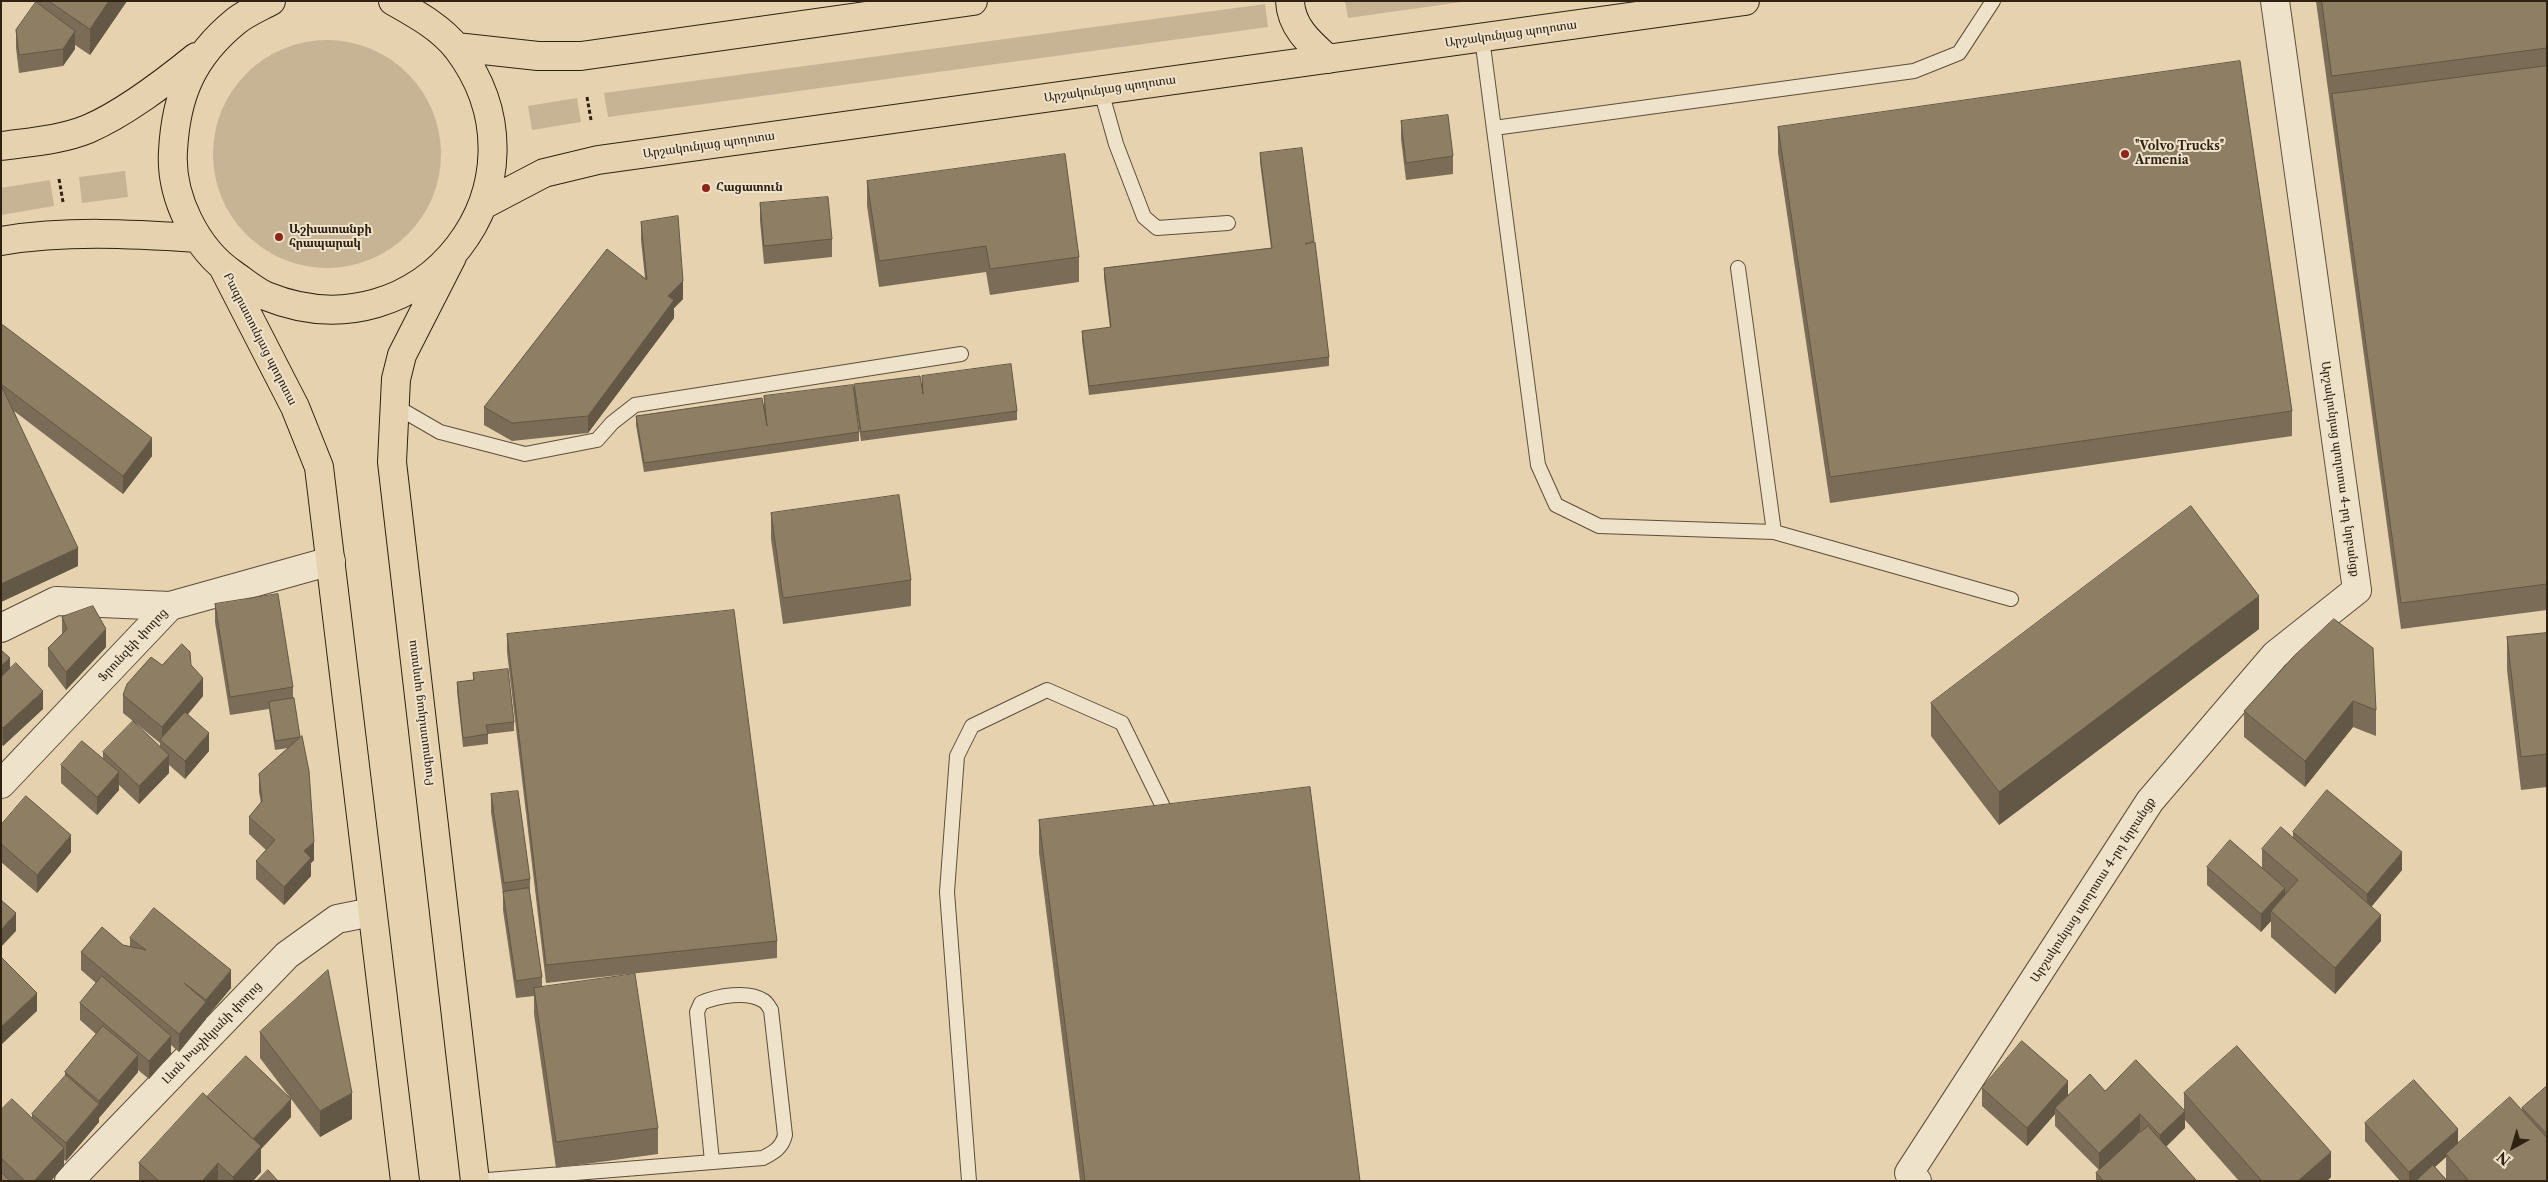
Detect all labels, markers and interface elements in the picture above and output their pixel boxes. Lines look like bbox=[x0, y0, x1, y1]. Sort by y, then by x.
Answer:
street label: Արշակունյաց պողոտա bbox=[1444, 18, 1578, 50]
street label: Արշակունյաց պողոտա bbox=[1043, 73, 1177, 105]
street label: Արշակունյաց պողոտա bbox=[642, 129, 776, 161]
place label: "Volvo Trucks" Armenia bbox=[2135, 140, 2224, 168]
marker: "Volvo Trucks" Armenia bbox=[2119, 148, 2131, 160]
place label: Հացատուն bbox=[716, 181, 783, 195]
marker: Հացատուն bbox=[700, 182, 712, 194]
place label: Աշխատանքի հրապարակ bbox=[289, 223, 372, 251]
marker: Աշխատանքի հրապարակ bbox=[273, 231, 285, 243]
street label: Բագրատունյաց պողոտա bbox=[220, 270, 300, 408]
street label: Արշակունյաց պողոտա 4-րդ նրբանցք bbox=[2318, 360, 2362, 578]
street label: Ֆրունզեի փողոց bbox=[95, 606, 171, 684]
street label: Բագրատունյաց պողոտա bbox=[405, 639, 437, 787]
street label: Արշակունյաց պողոտա 4-րդ նրբանցք bbox=[2028, 795, 2158, 985]
street label: Լևոն Խաչիկյանի փողոց bbox=[159, 979, 265, 1087]
north arrow bbox=[2488, 1122, 2538, 1172]
text: N bbox=[2493, 1148, 2514, 1169]

